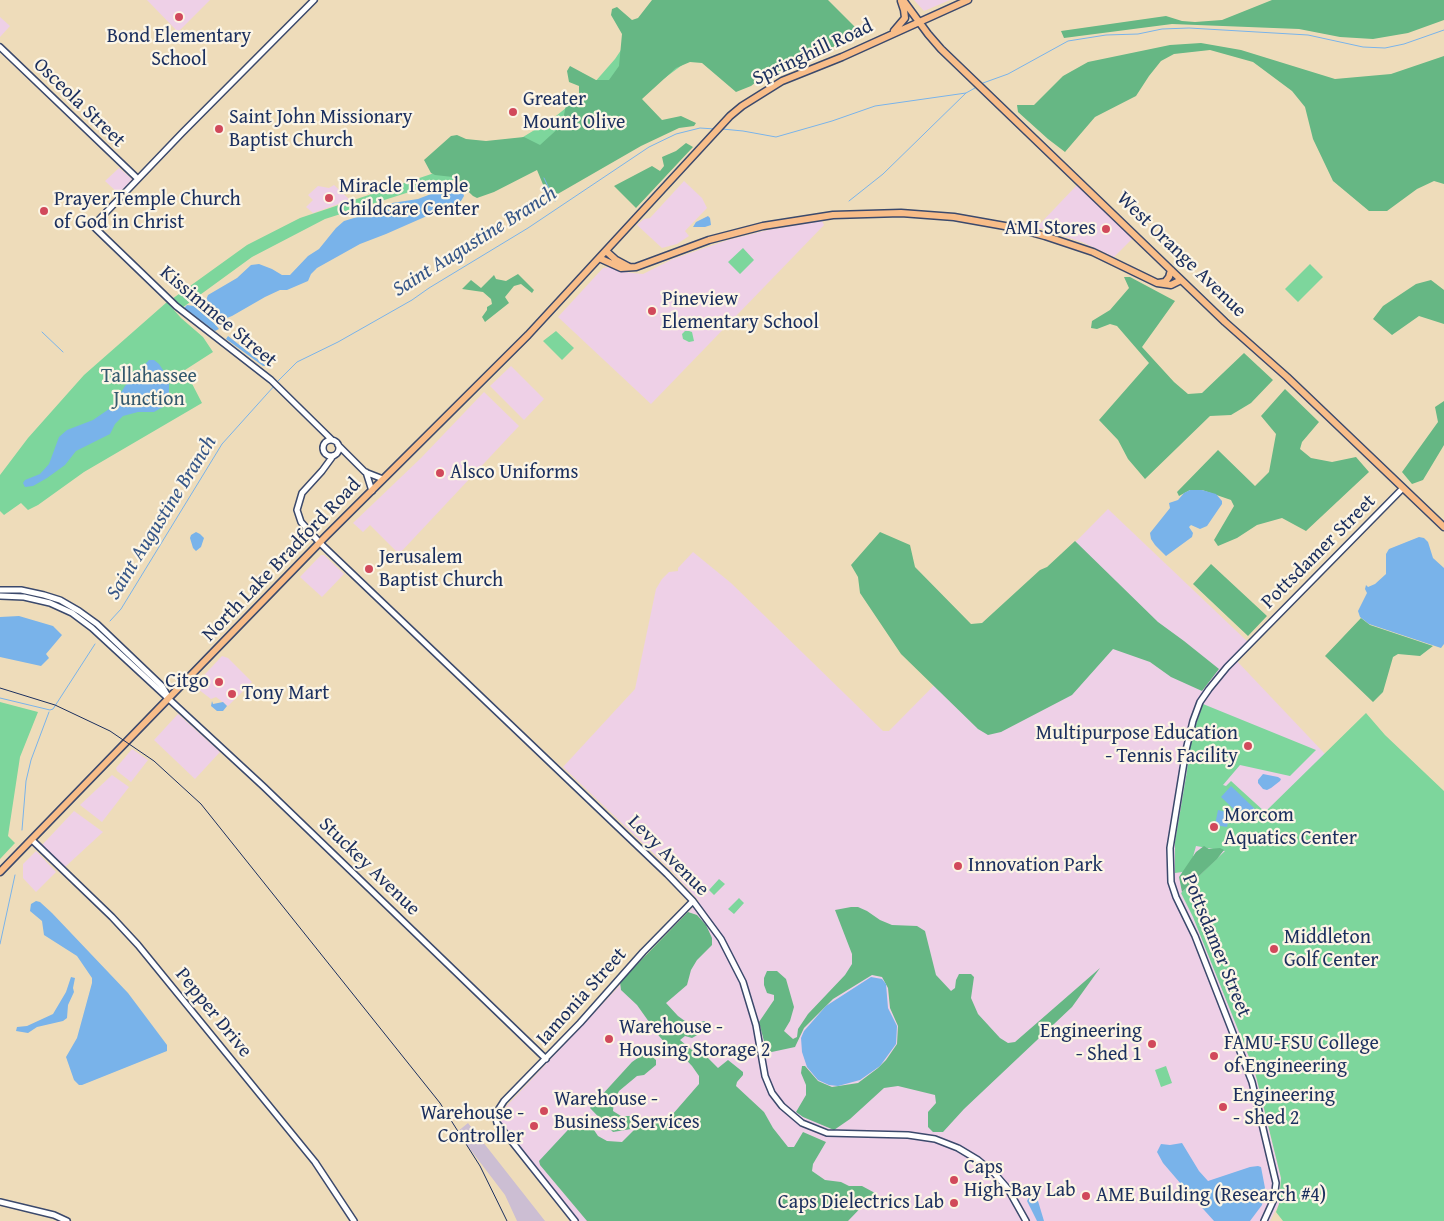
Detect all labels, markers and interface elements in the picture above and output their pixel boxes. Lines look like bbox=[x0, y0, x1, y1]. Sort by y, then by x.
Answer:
marker: Bond Elementary School bbox=[173, 11, 185, 23]
street label: Springhill Road bbox=[749, 15, 877, 91]
place label: Bond Elementary School bbox=[107, 25, 251, 72]
street label: Osceola Street bbox=[28, 53, 130, 153]
place label: Greater Mount Olive bbox=[523, 88, 625, 135]
place label: Saint John Missionary Baptist Church bbox=[229, 106, 412, 153]
marker: Greater Mount Olive bbox=[507, 106, 519, 118]
marker: Saint John Missionary Baptist Church bbox=[213, 123, 225, 135]
place label: Miracle Temple Childcare Center bbox=[339, 175, 479, 222]
water label: Saint Augustine Branch bbox=[388, 181, 562, 303]
street label: West Orange Avenue bbox=[1111, 187, 1251, 323]
place label: Prayer Temple Church of God in Christ bbox=[54, 188, 241, 235]
marker: Miracle Temple Childcare Center bbox=[323, 192, 335, 204]
marker: Prayer Temple Church of God in Christ bbox=[38, 205, 50, 217]
place label: AMI Stores bbox=[1005, 217, 1096, 241]
marker: AMI Stores bbox=[1100, 223, 1112, 235]
street label: Kissimmee Street bbox=[155, 261, 281, 373]
place label: Pineview Elementary School bbox=[662, 288, 819, 335]
marker: Pineview Elementary School bbox=[646, 305, 658, 317]
park label: Tallahassee Junction bbox=[101, 365, 197, 412]
water label: Saint Augustine Branch bbox=[101, 431, 223, 605]
place label: Alsco Uniforms bbox=[450, 461, 578, 485]
marker: Alsco Uniforms bbox=[434, 467, 446, 479]
street label: North Lake Bradford Road bbox=[198, 473, 366, 647]
street label: Pottsdamer Street bbox=[1257, 490, 1381, 614]
place label: Jerusalem Baptist Church bbox=[379, 546, 503, 593]
marker: Jerusalem Baptist Church bbox=[363, 563, 375, 575]
place label: Citgo bbox=[165, 670, 209, 694]
marker: Citgo bbox=[213, 676, 225, 688]
place label: Tony Mart bbox=[242, 682, 329, 706]
marker: Tony Mart bbox=[226, 688, 238, 700]
place label: Multipurpose Education - Tennis Facility bbox=[1036, 722, 1238, 769]
marker: Multipurpose Education - Tennis Facility bbox=[1242, 740, 1254, 752]
place label: Morcom Aquatics Center bbox=[1224, 804, 1357, 851]
street label: Levy Avenue bbox=[622, 810, 714, 902]
street label: Stuckey Avenue bbox=[313, 813, 425, 921]
marker: Morcom Aquatics Center bbox=[1208, 821, 1220, 833]
place label: Innovation Park bbox=[968, 854, 1103, 878]
marker: Innovation Park bbox=[952, 860, 964, 872]
street label: Pottsdamer Street bbox=[1176, 871, 1256, 1021]
place label: Middleton Golf Center bbox=[1284, 926, 1379, 973]
street label: Iamonia Street bbox=[532, 943, 632, 1051]
marker: Middleton Golf Center bbox=[1268, 943, 1280, 955]
street label: Pepper Drive bbox=[169, 963, 257, 1063]
place label: Warehouse - Housing Storage 2 bbox=[619, 1016, 770, 1063]
place label: Engineering - Shed 1 bbox=[1040, 1020, 1142, 1067]
place label: FAMU-FSU College of Engineering bbox=[1224, 1032, 1379, 1079]
marker: Warehouse - Housing Storage 2 bbox=[603, 1033, 615, 1045]
marker: Engineering - Shed 1 bbox=[1146, 1038, 1158, 1050]
marker: FAMU-FSU College of Engineering bbox=[1208, 1050, 1220, 1062]
place label: Engineering - Shed 2 bbox=[1233, 1084, 1335, 1131]
place label: Warehouse - Business Services bbox=[554, 1088, 700, 1135]
marker: Engineering - Shed 2 bbox=[1217, 1101, 1229, 1113]
place label: Warehouse - Controller bbox=[420, 1102, 524, 1149]
marker: Warehouse - Business Services bbox=[538, 1105, 550, 1117]
marker: Warehouse - Controller bbox=[528, 1120, 540, 1132]
place label: Caps High-Bay Lab bbox=[964, 1156, 1076, 1203]
marker: Caps High-Bay Lab bbox=[948, 1174, 960, 1186]
place label: AME Building (Research #4) bbox=[1096, 1184, 1326, 1208]
marker: AME Building (Research #4) bbox=[1080, 1190, 1092, 1202]
place label: Caps Dielectrics Lab bbox=[778, 1191, 944, 1215]
marker: Caps Dielectrics Lab bbox=[948, 1197, 960, 1209]

